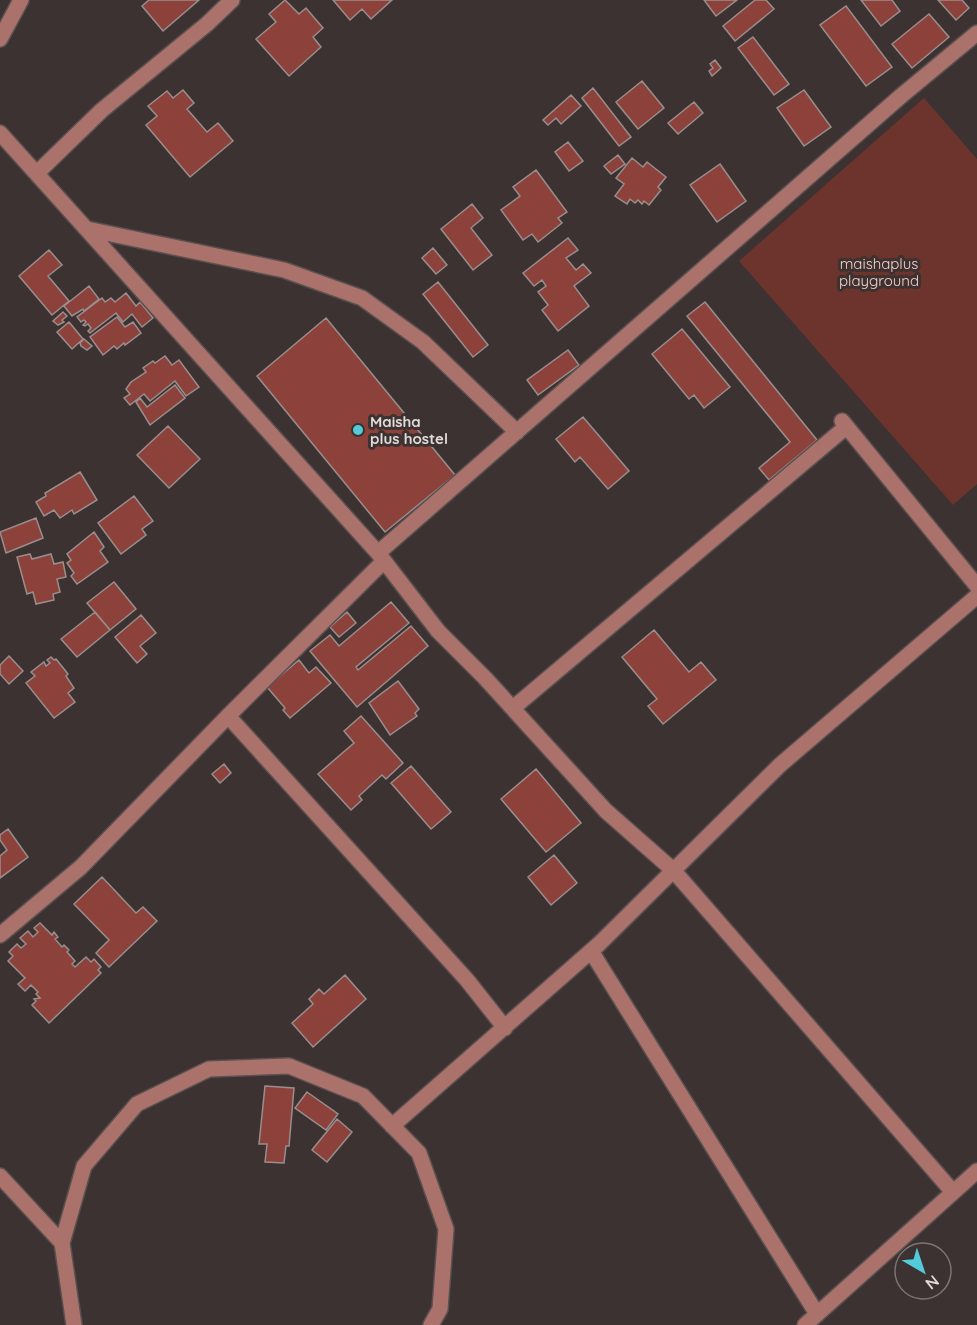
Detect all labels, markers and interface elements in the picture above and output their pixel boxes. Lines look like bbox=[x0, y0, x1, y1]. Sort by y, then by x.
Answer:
park label: maishaplus playground bbox=[839, 254, 919, 290]
place label: Maisha plus hostel bbox=[370, 412, 448, 448]
marker: Maisha plus hostel bbox=[351, 423, 365, 437]
north arrow bbox=[893, 1241, 953, 1301]
text: N bbox=[922, 1271, 943, 1294]

